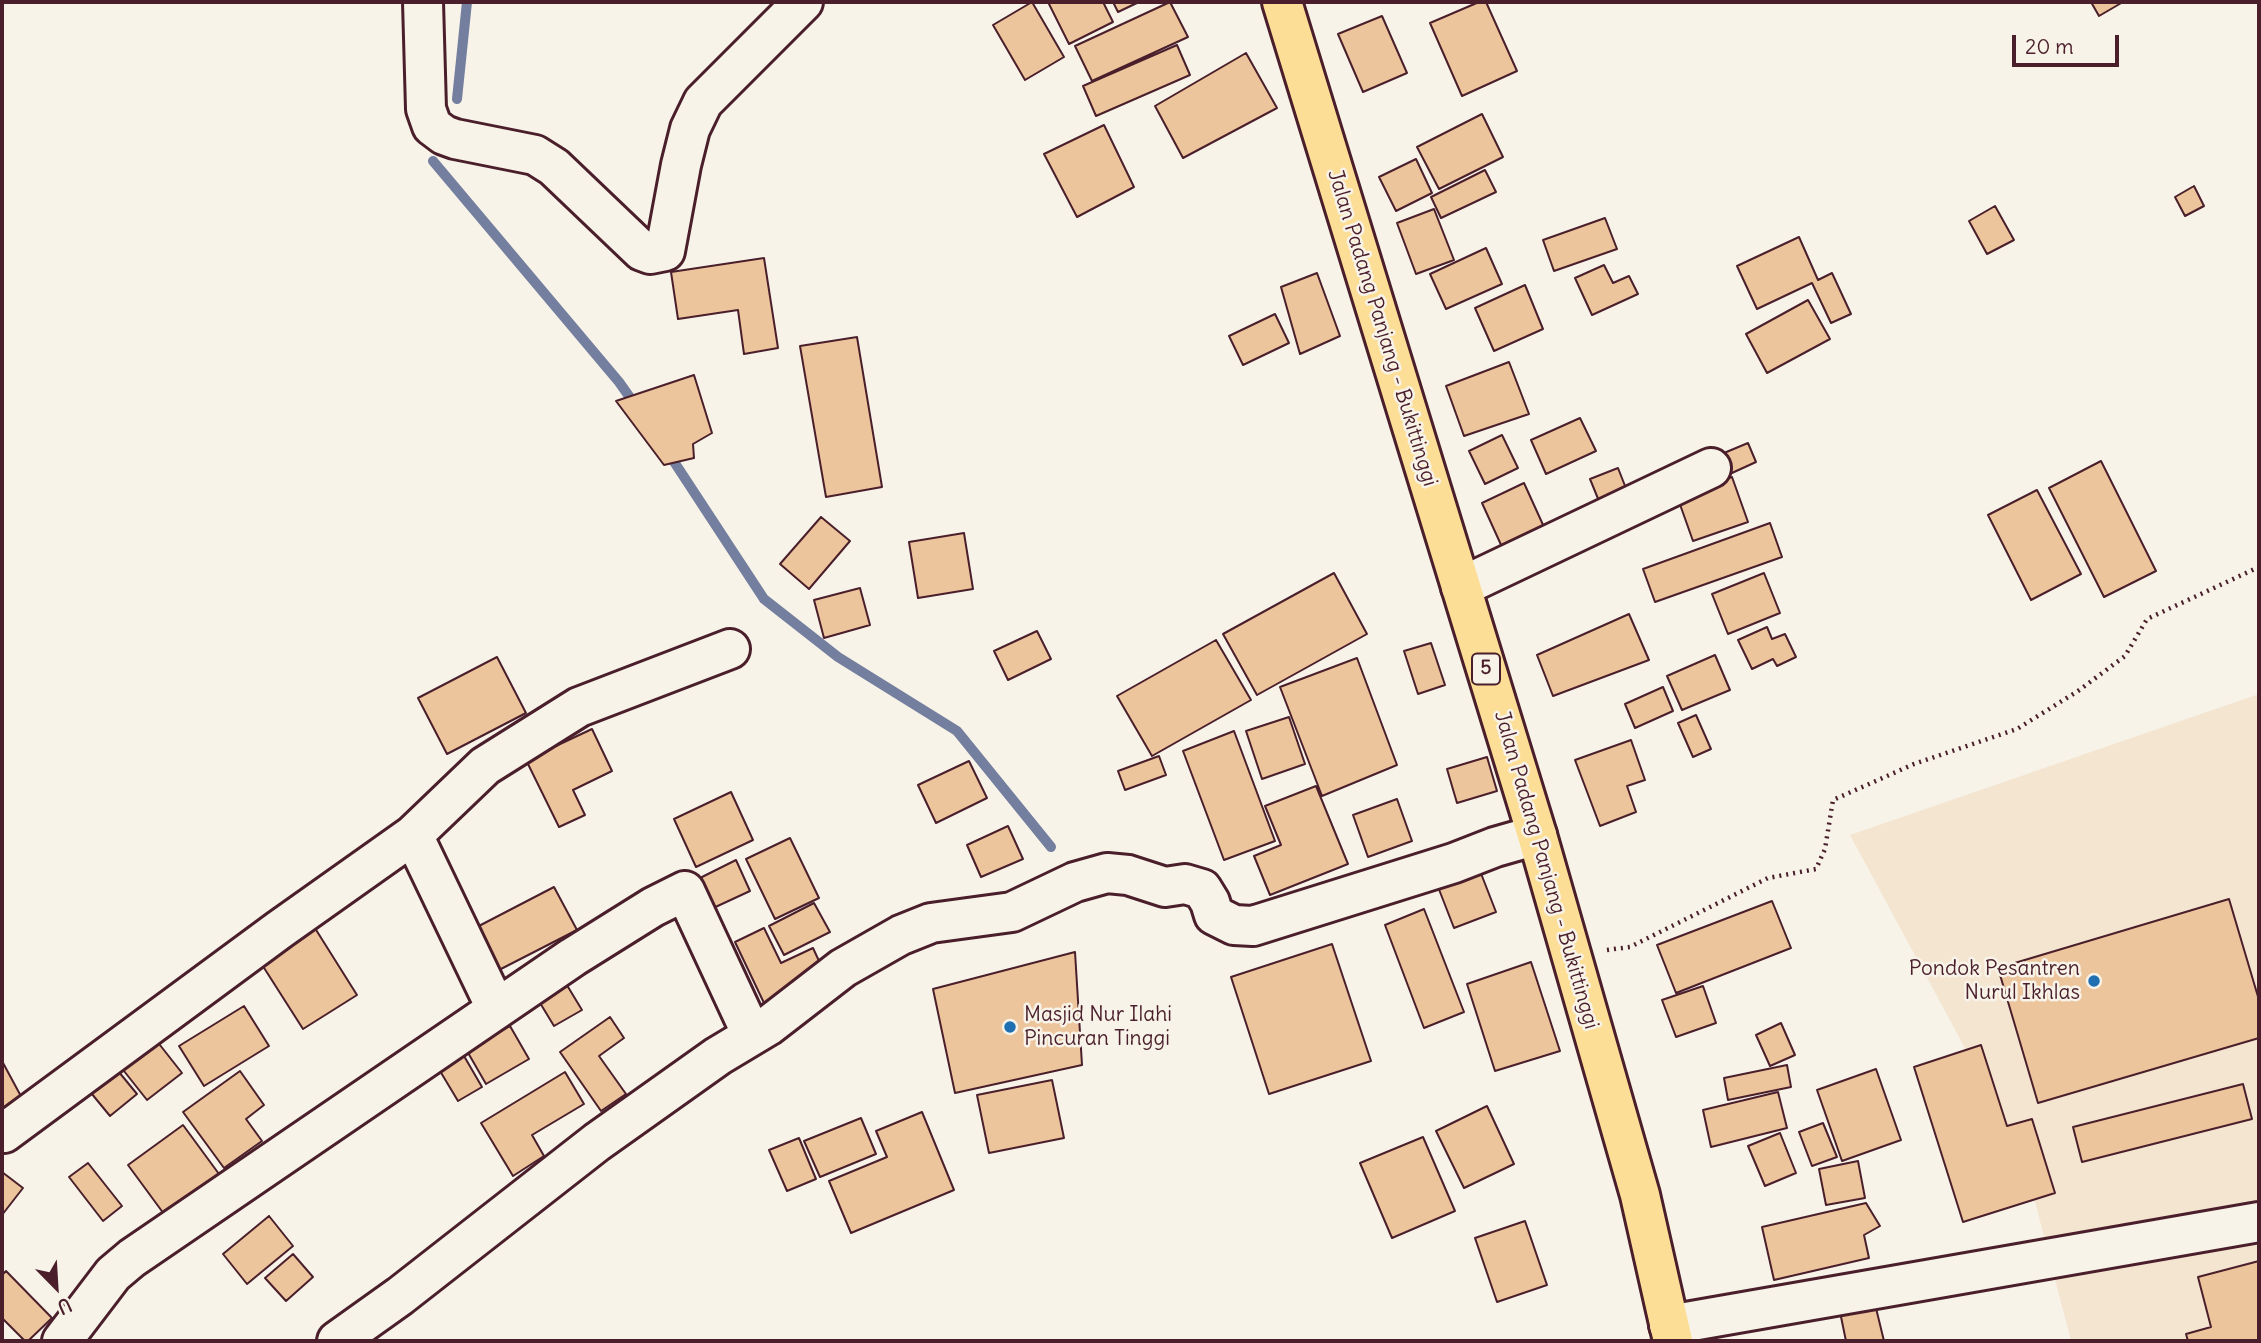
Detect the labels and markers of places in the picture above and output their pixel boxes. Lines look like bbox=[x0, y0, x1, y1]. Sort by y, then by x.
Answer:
place label: Pondok Pesantren Nurul Ikhlas bbox=[1909, 956, 2080, 1006]
marker: Pondok Pesantren Nurul Ikhlas bbox=[2086, 973, 2102, 989]
place label: Masjid Nur Ilahi Pincuran Tinggi bbox=[1024, 1002, 1172, 1052]
marker: Masjid Nur Ilahi Pincuran Tinggi bbox=[1002, 1019, 1018, 1035]

